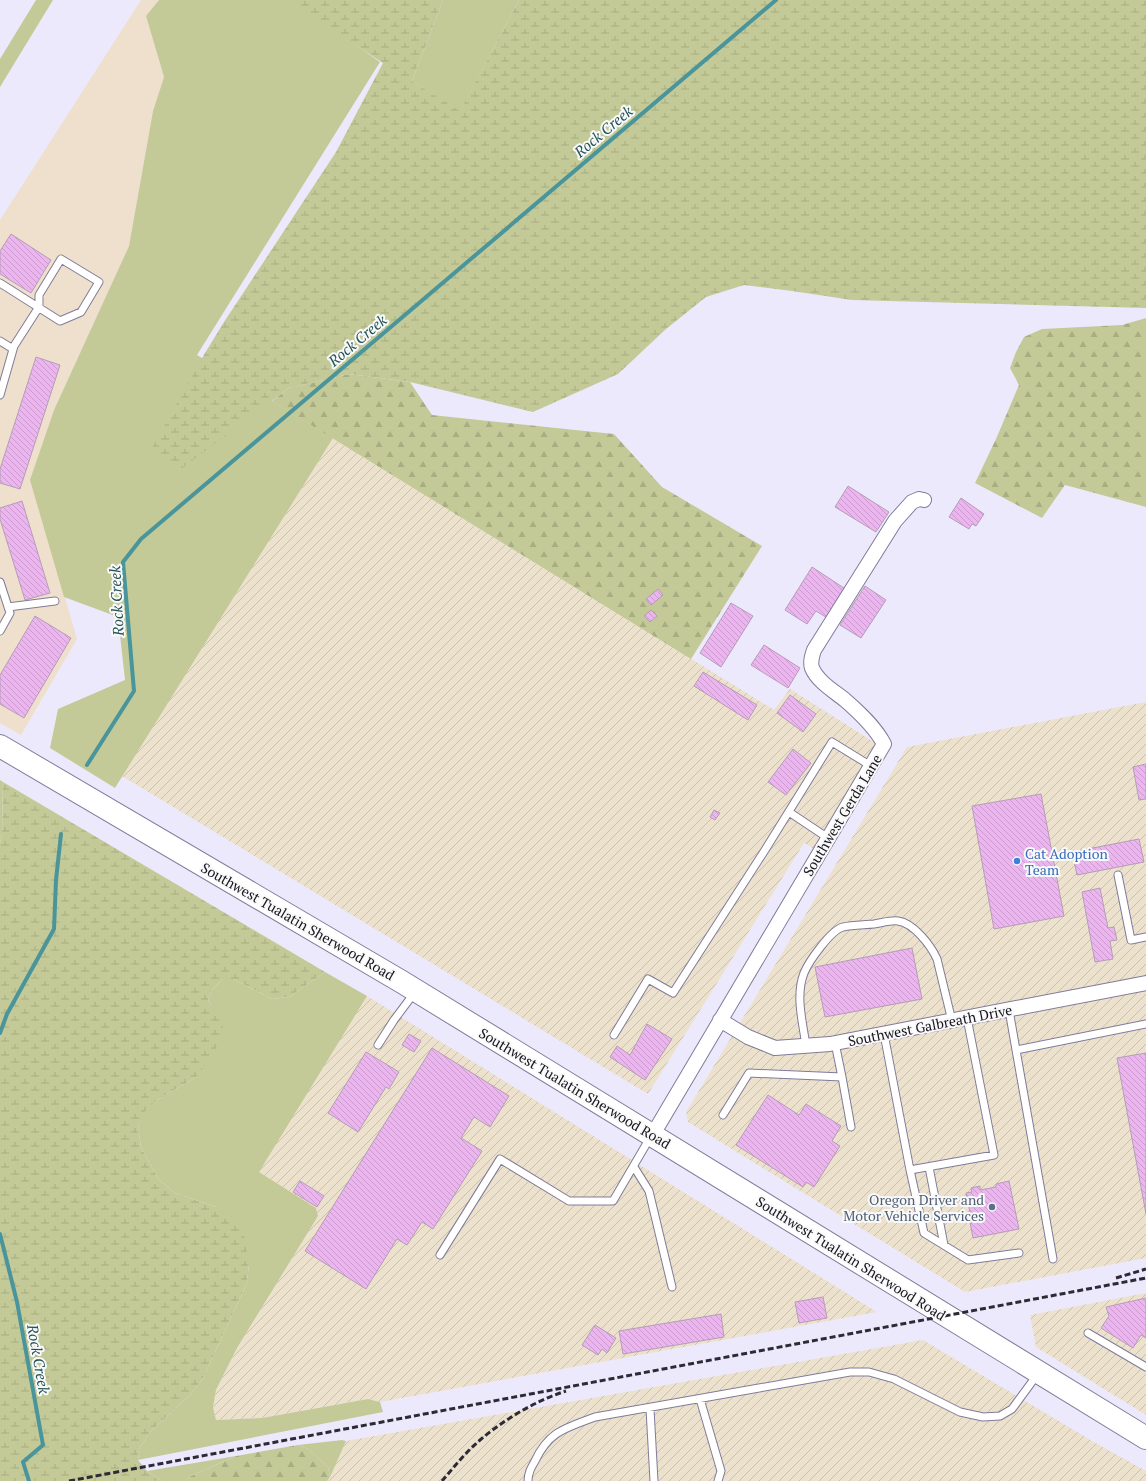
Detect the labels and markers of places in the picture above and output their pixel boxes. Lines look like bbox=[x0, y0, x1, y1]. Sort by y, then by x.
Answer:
place label: Cat Adoption Team bbox=[1025, 844, 1108, 879]
marker: Cat Adoption Team bbox=[1012, 856, 1022, 866]
place label: Oregon Driver and Motor Vehicle Services bbox=[843, 1190, 984, 1225]
marker: Oregon Driver and Motor Vehicle Services bbox=[987, 1202, 997, 1212]

